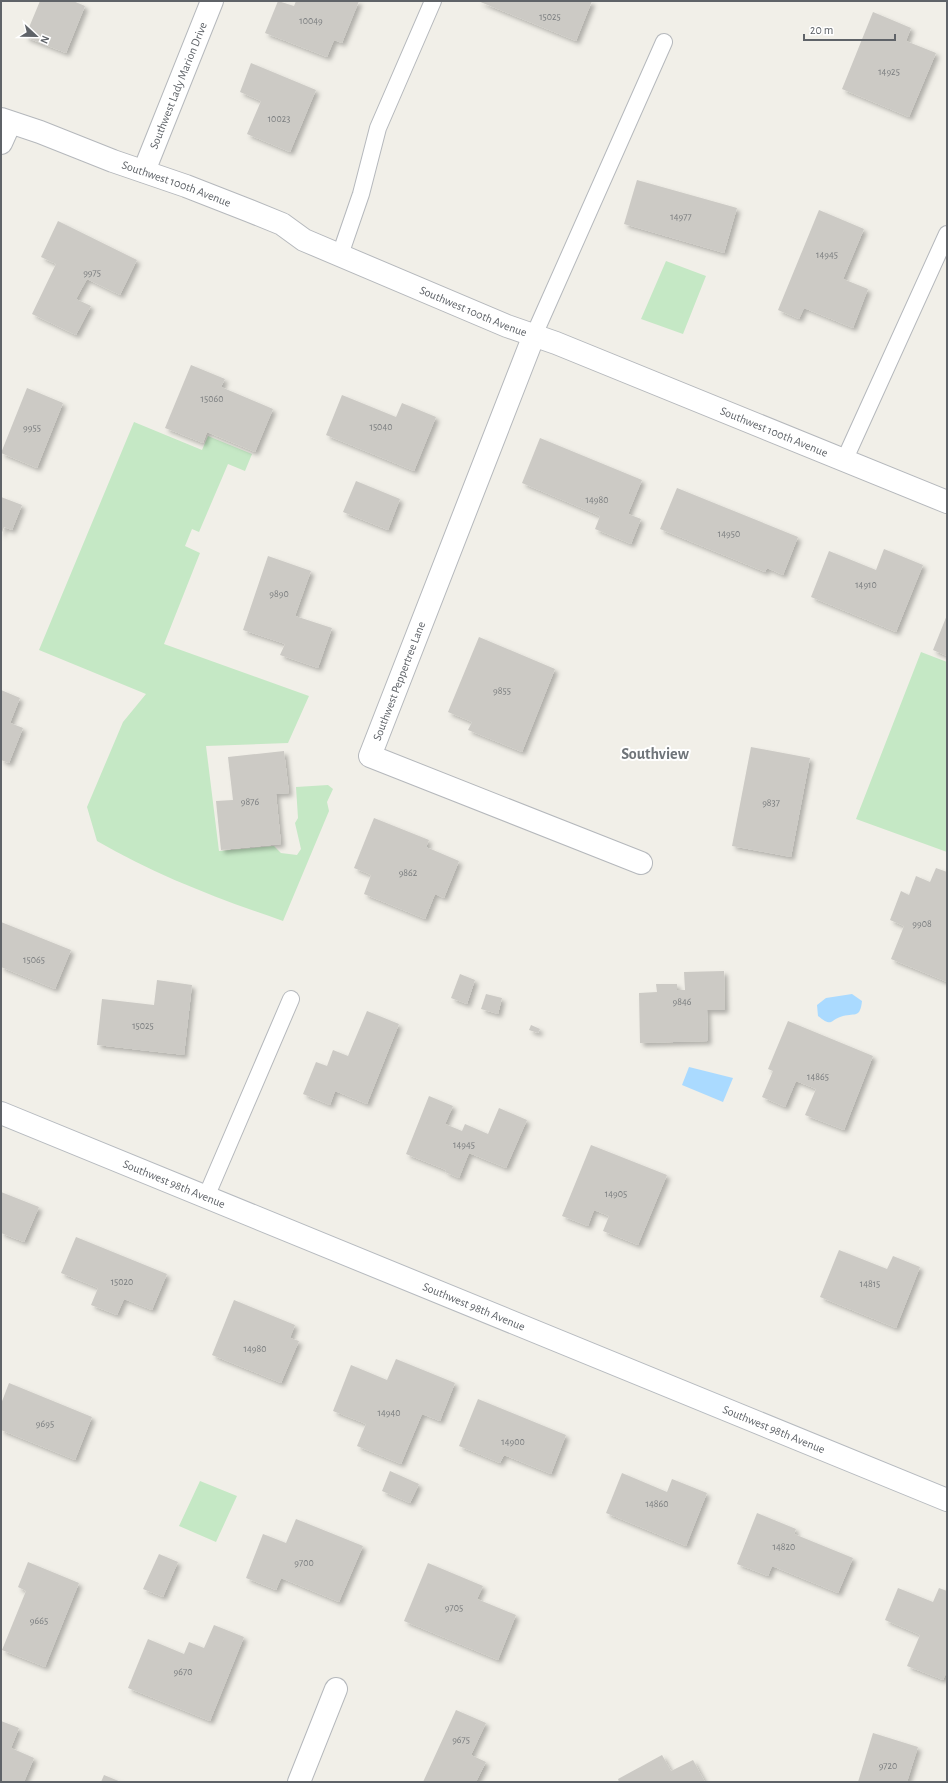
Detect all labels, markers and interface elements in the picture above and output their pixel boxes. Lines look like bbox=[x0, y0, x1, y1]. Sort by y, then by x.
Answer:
house number: 15025 bbox=[539, 12, 561, 22]
north arrow bbox=[16, 16, 56, 56]
house number: 10049 bbox=[299, 16, 323, 26]
scale bar bbox=[804, 16, 895, 42]
street label: Southwest Lady Marion Drive bbox=[147, 20, 209, 151]
text: 20 m bbox=[810, 24, 833, 36]
text: N bbox=[38, 34, 51, 45]
house number: 14925 bbox=[878, 67, 900, 77]
house number: 10023 bbox=[268, 114, 290, 124]
street label: Southwest 100th Avenue bbox=[120, 159, 233, 209]
house number: 14977 bbox=[670, 212, 692, 222]
house number: 14945 bbox=[816, 250, 838, 260]
house number: 9975 bbox=[83, 268, 101, 278]
street label: Southwest 100th Avenue bbox=[418, 284, 529, 338]
house number: 15060 bbox=[201, 394, 223, 404]
street label: Southwest 100th Avenue bbox=[719, 404, 830, 459]
house number: 15040 bbox=[370, 422, 393, 432]
house number: 9955 bbox=[23, 423, 41, 433]
house number: 14980 bbox=[586, 495, 608, 505]
house number: 14950 bbox=[718, 529, 740, 539]
house number: 14910 bbox=[855, 580, 877, 590]
house number: 9890 bbox=[269, 589, 289, 599]
street label: Southwest Peppertree Lane bbox=[371, 620, 427, 742]
house number: 9855 bbox=[493, 686, 511, 696]
district label: Southview bbox=[621, 746, 690, 762]
house number: 9876 bbox=[241, 797, 259, 807]
house number: 9837 bbox=[762, 798, 780, 808]
house number: 9862 bbox=[399, 868, 418, 878]
house number: 9908 bbox=[912, 919, 932, 929]
house number: 15065 bbox=[23, 955, 45, 965]
house number: 9846 bbox=[673, 997, 692, 1007]
house number: 15025 bbox=[132, 1021, 154, 1031]
house number: 14865 bbox=[807, 1072, 829, 1082]
house number: 14945 bbox=[453, 1140, 475, 1150]
street label: Southwest 98th Avenue bbox=[121, 1158, 227, 1210]
house number: 14905 bbox=[605, 1189, 627, 1199]
house number: 15020 bbox=[111, 1277, 133, 1287]
house number: 14815 bbox=[860, 1279, 880, 1289]
street label: Southwest 98th Avenue bbox=[421, 1280, 527, 1333]
house number: 14980 bbox=[244, 1344, 266, 1354]
street label: Southwest 98th Avenue bbox=[721, 1403, 827, 1455]
house number: 14940 bbox=[377, 1408, 401, 1418]
house number: 9695 bbox=[36, 1419, 54, 1429]
house number: 14900 bbox=[501, 1437, 525, 1447]
house number: 14860 bbox=[646, 1499, 668, 1509]
house number: 14820 bbox=[773, 1542, 795, 1552]
house number: 9700 bbox=[294, 1558, 314, 1568]
house number: 9705 bbox=[445, 1603, 463, 1613]
house number: 9665 bbox=[30, 1616, 48, 1626]
house number: 9670 bbox=[174, 1667, 192, 1677]
house number: 9675 bbox=[452, 1735, 470, 1745]
house number: 9720 bbox=[879, 1761, 897, 1771]

